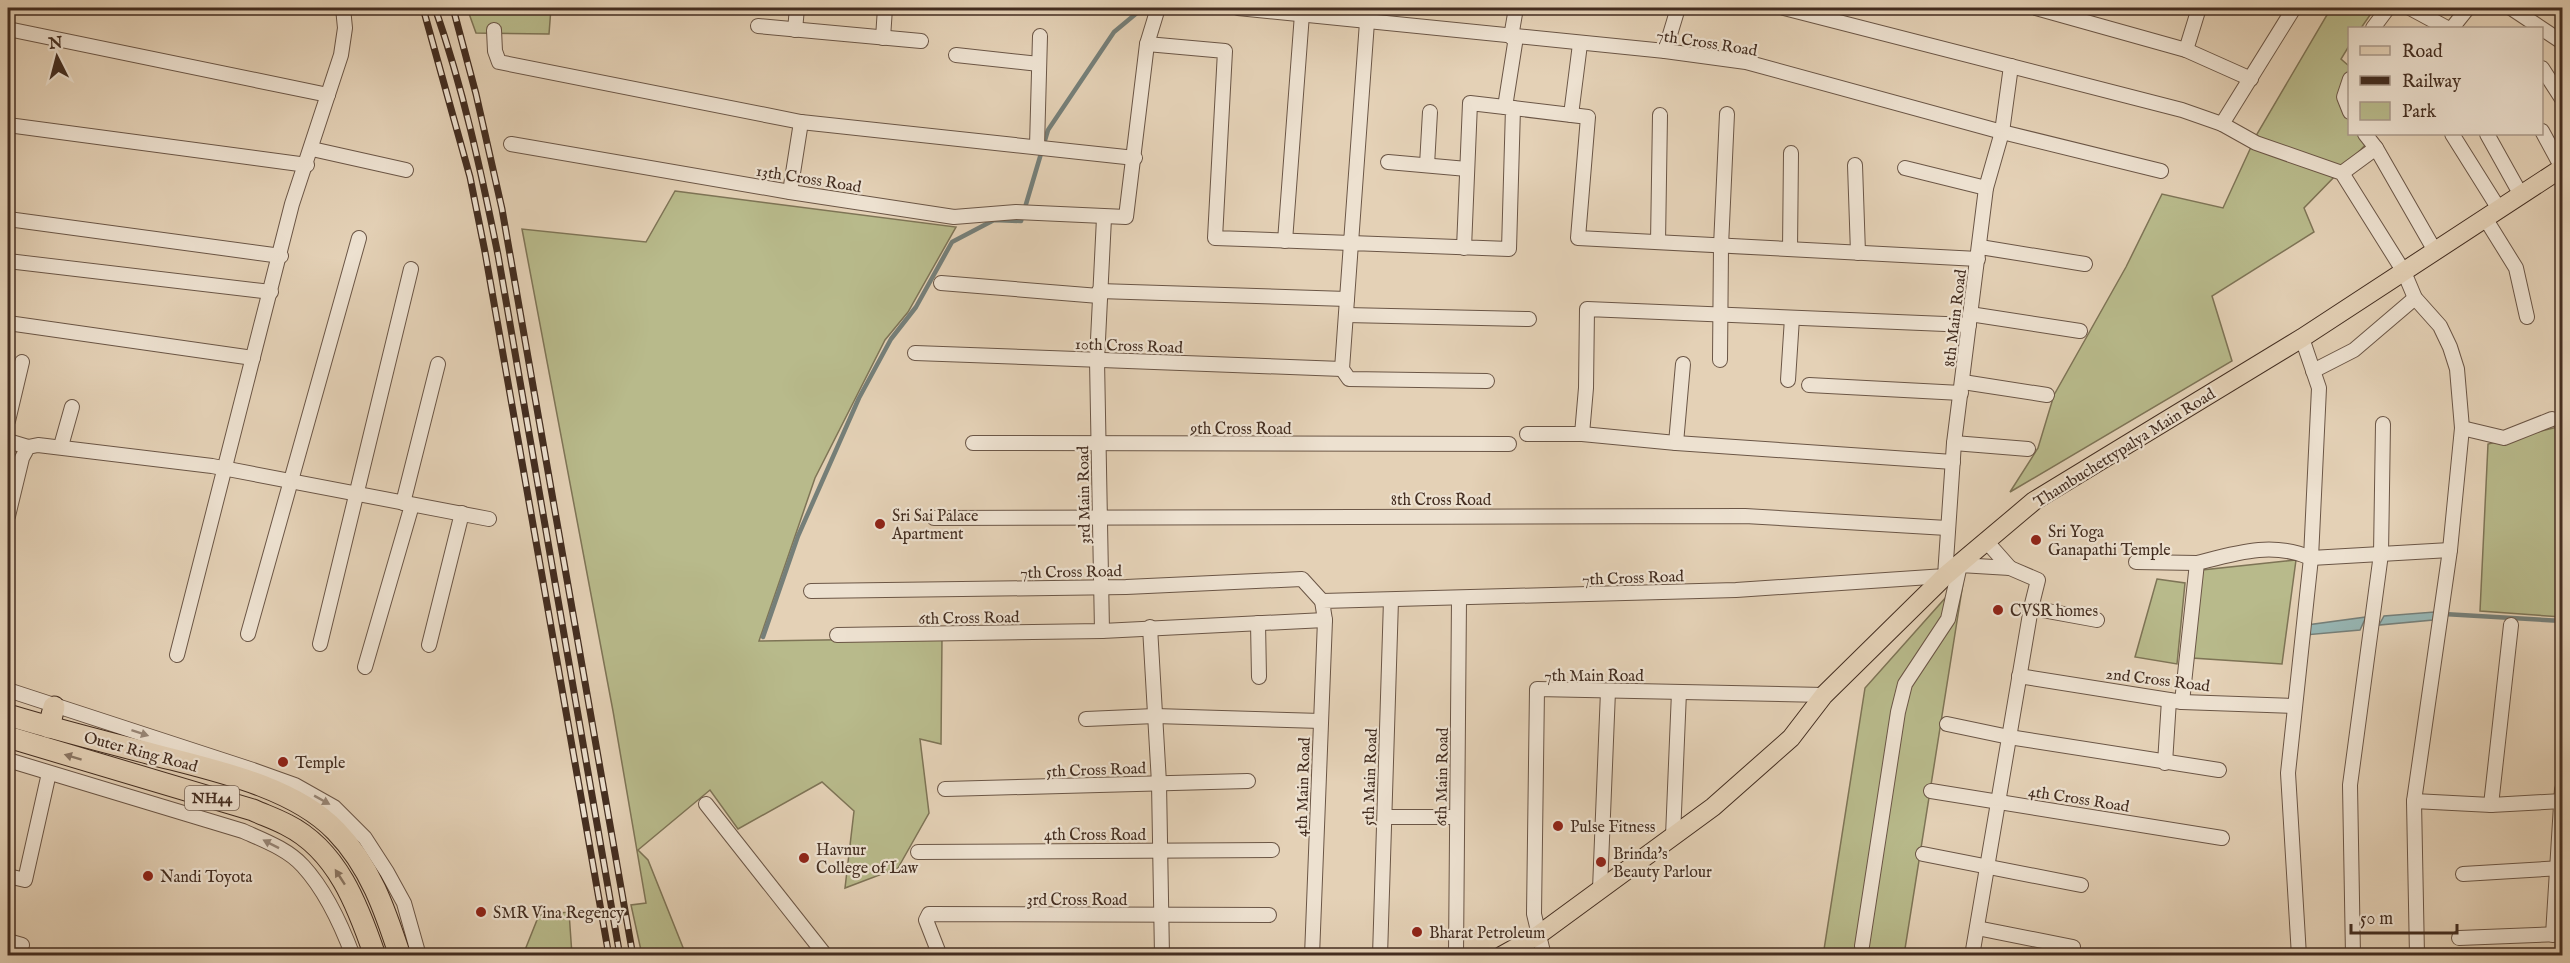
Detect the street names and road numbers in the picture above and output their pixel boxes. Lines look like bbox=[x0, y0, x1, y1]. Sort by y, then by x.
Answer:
street label: 7th Cross Road bbox=[1655, 26, 1759, 62]
street label: 13th Cross Road bbox=[755, 162, 863, 198]
street label: 8th Main Road bbox=[1940, 268, 1972, 368]
street label: 10th Cross Road bbox=[1075, 335, 1184, 359]
street label: Thambuchettypalya Main Road bbox=[2031, 384, 2220, 513]
street label: 9th Cross Road bbox=[1189, 420, 1292, 440]
street label: 3rd Main Road bbox=[1074, 445, 1096, 544]
street label: 8th Cross Road bbox=[1391, 491, 1492, 511]
street label: 7th Cross Road bbox=[1020, 562, 1123, 584]
street label: 7th Cross Road bbox=[1582, 567, 1685, 591]
street label: 6th Cross Road bbox=[918, 608, 1020, 630]
street label: 2nd Cross Road bbox=[2105, 665, 2211, 697]
street label: 7th Main Road bbox=[1544, 667, 1644, 687]
street label: 5th Main Road bbox=[1359, 727, 1383, 826]
street label: 6th Main Road bbox=[1432, 727, 1454, 827]
street label: Outer Ring Road bbox=[81, 728, 200, 778]
street label: 4th Main Road bbox=[1292, 736, 1316, 837]
street label: 5th Cross Road bbox=[1046, 759, 1147, 783]
street label: 4th Cross Road bbox=[2027, 782, 2131, 818]
road number: NH44 bbox=[185, 786, 239, 810]
street label: 4th Cross Road bbox=[1044, 826, 1147, 846]
street label: 3rd Cross Road bbox=[1027, 891, 1128, 911]

